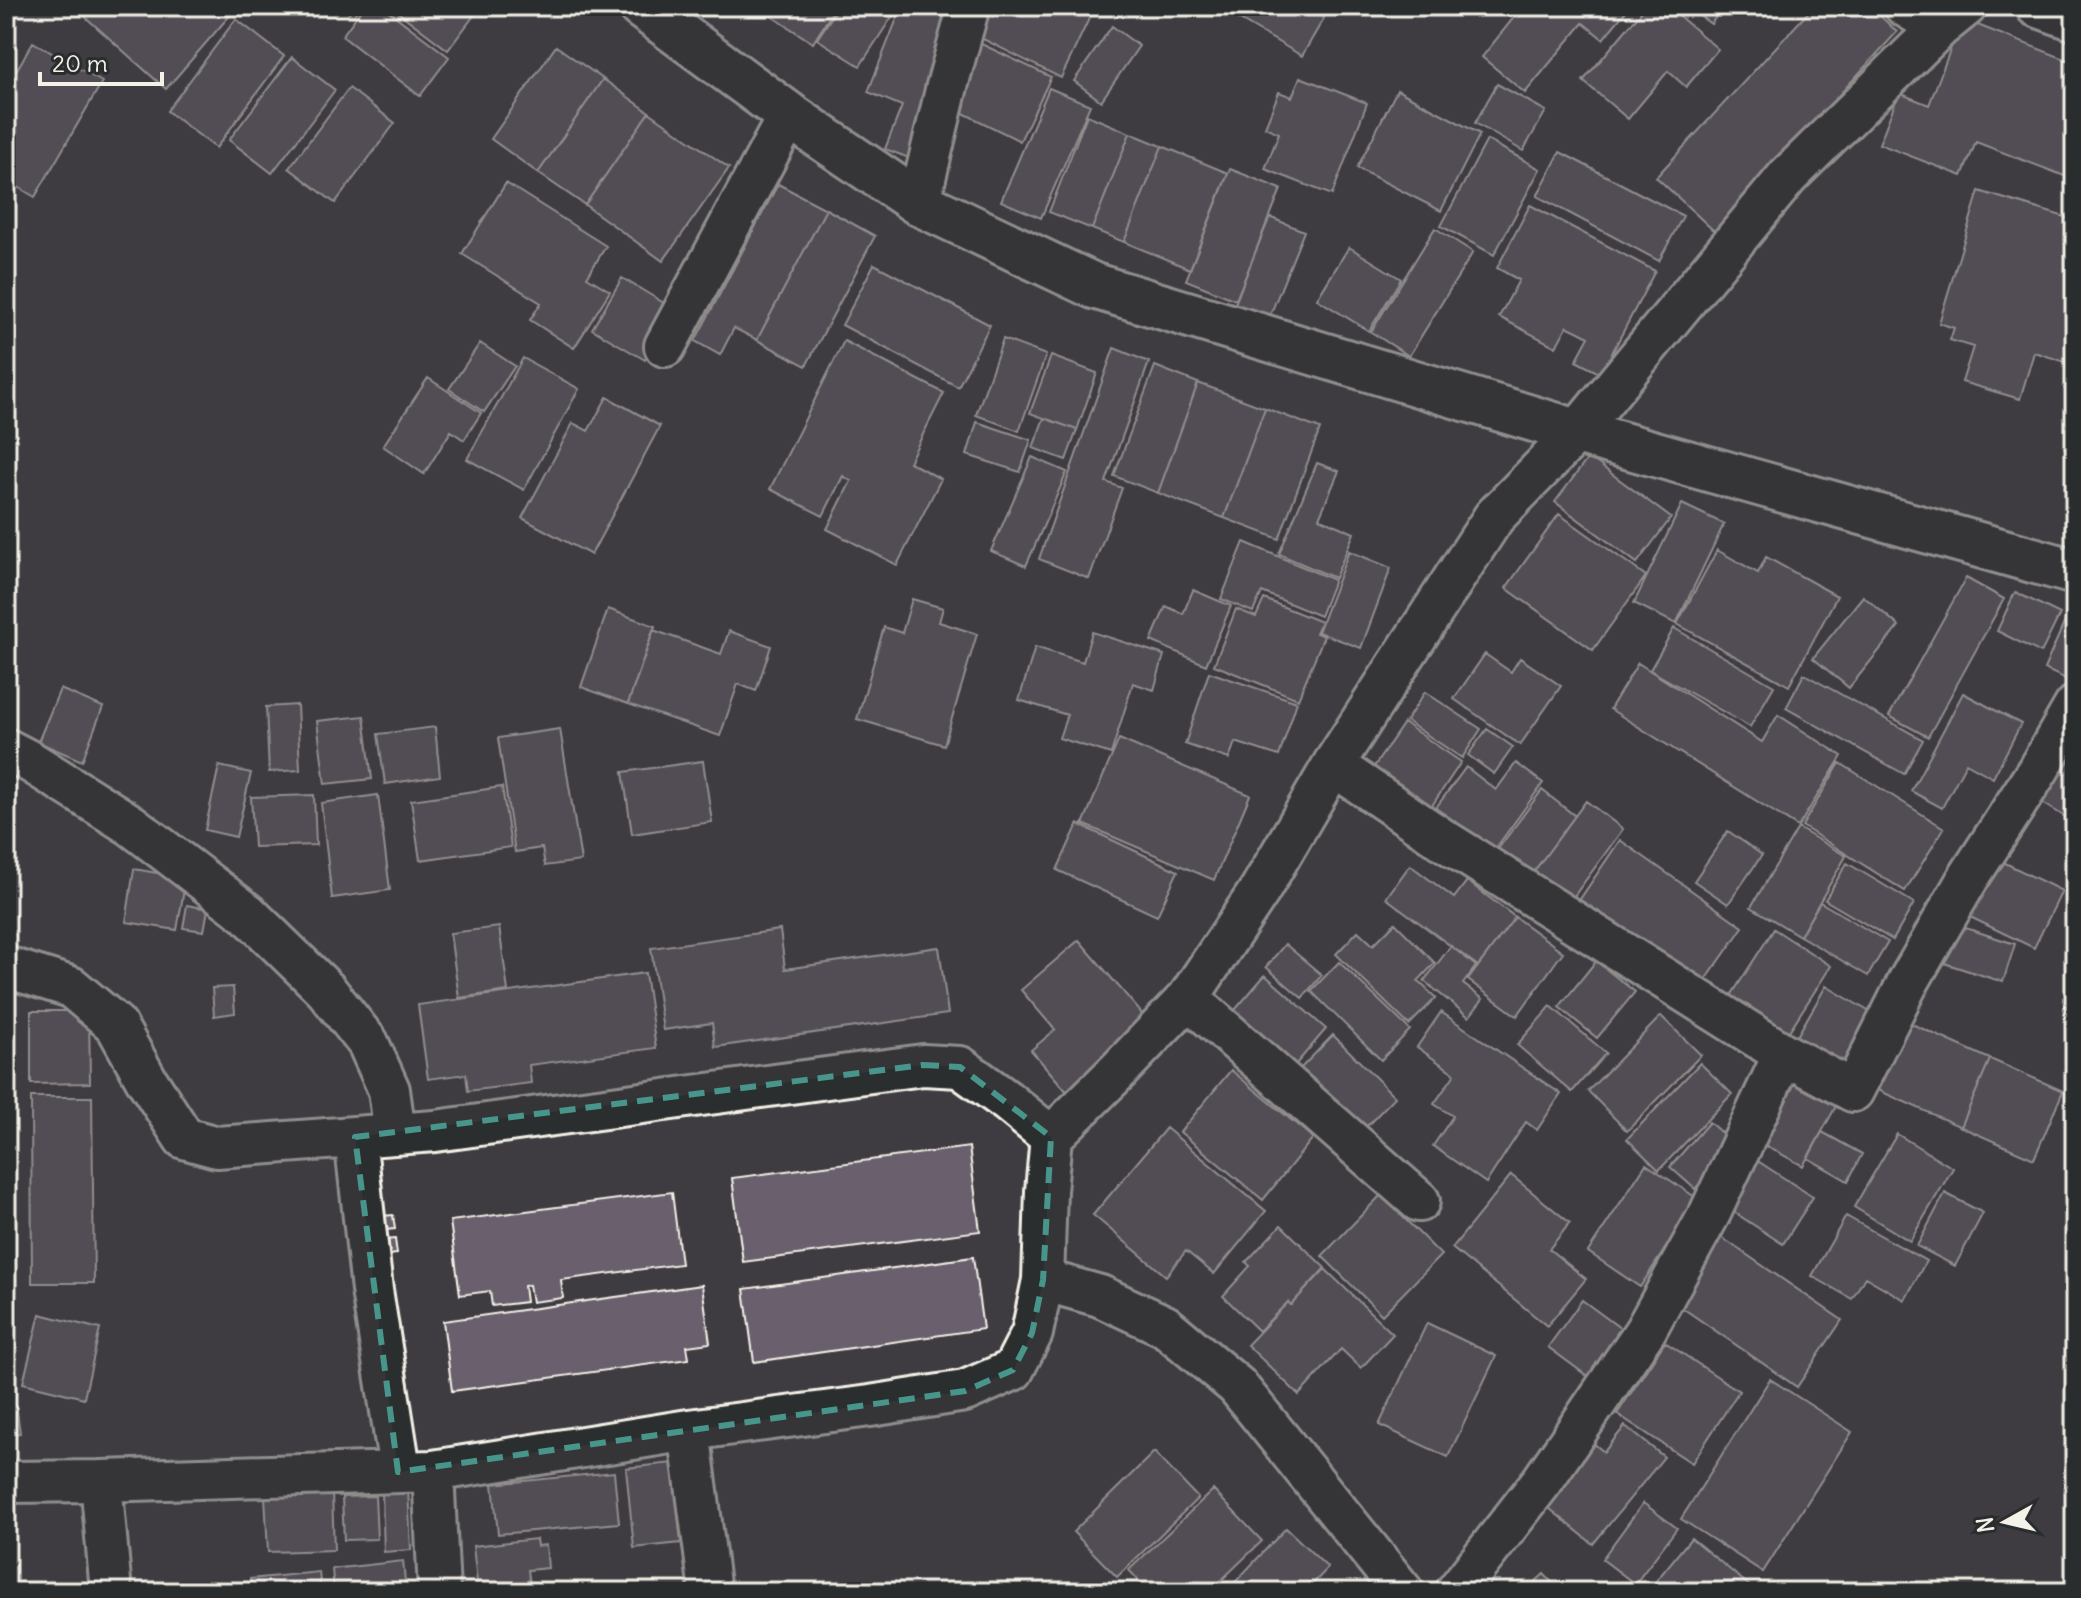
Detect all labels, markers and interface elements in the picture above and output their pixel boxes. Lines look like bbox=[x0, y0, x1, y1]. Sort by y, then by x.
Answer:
scale bar bbox=[40, 36, 162, 86]
text: 20 m bbox=[52, 48, 108, 78]
north arrow bbox=[1965, 1482, 2045, 1562]
text: N bbox=[1970, 1515, 2000, 1534]

